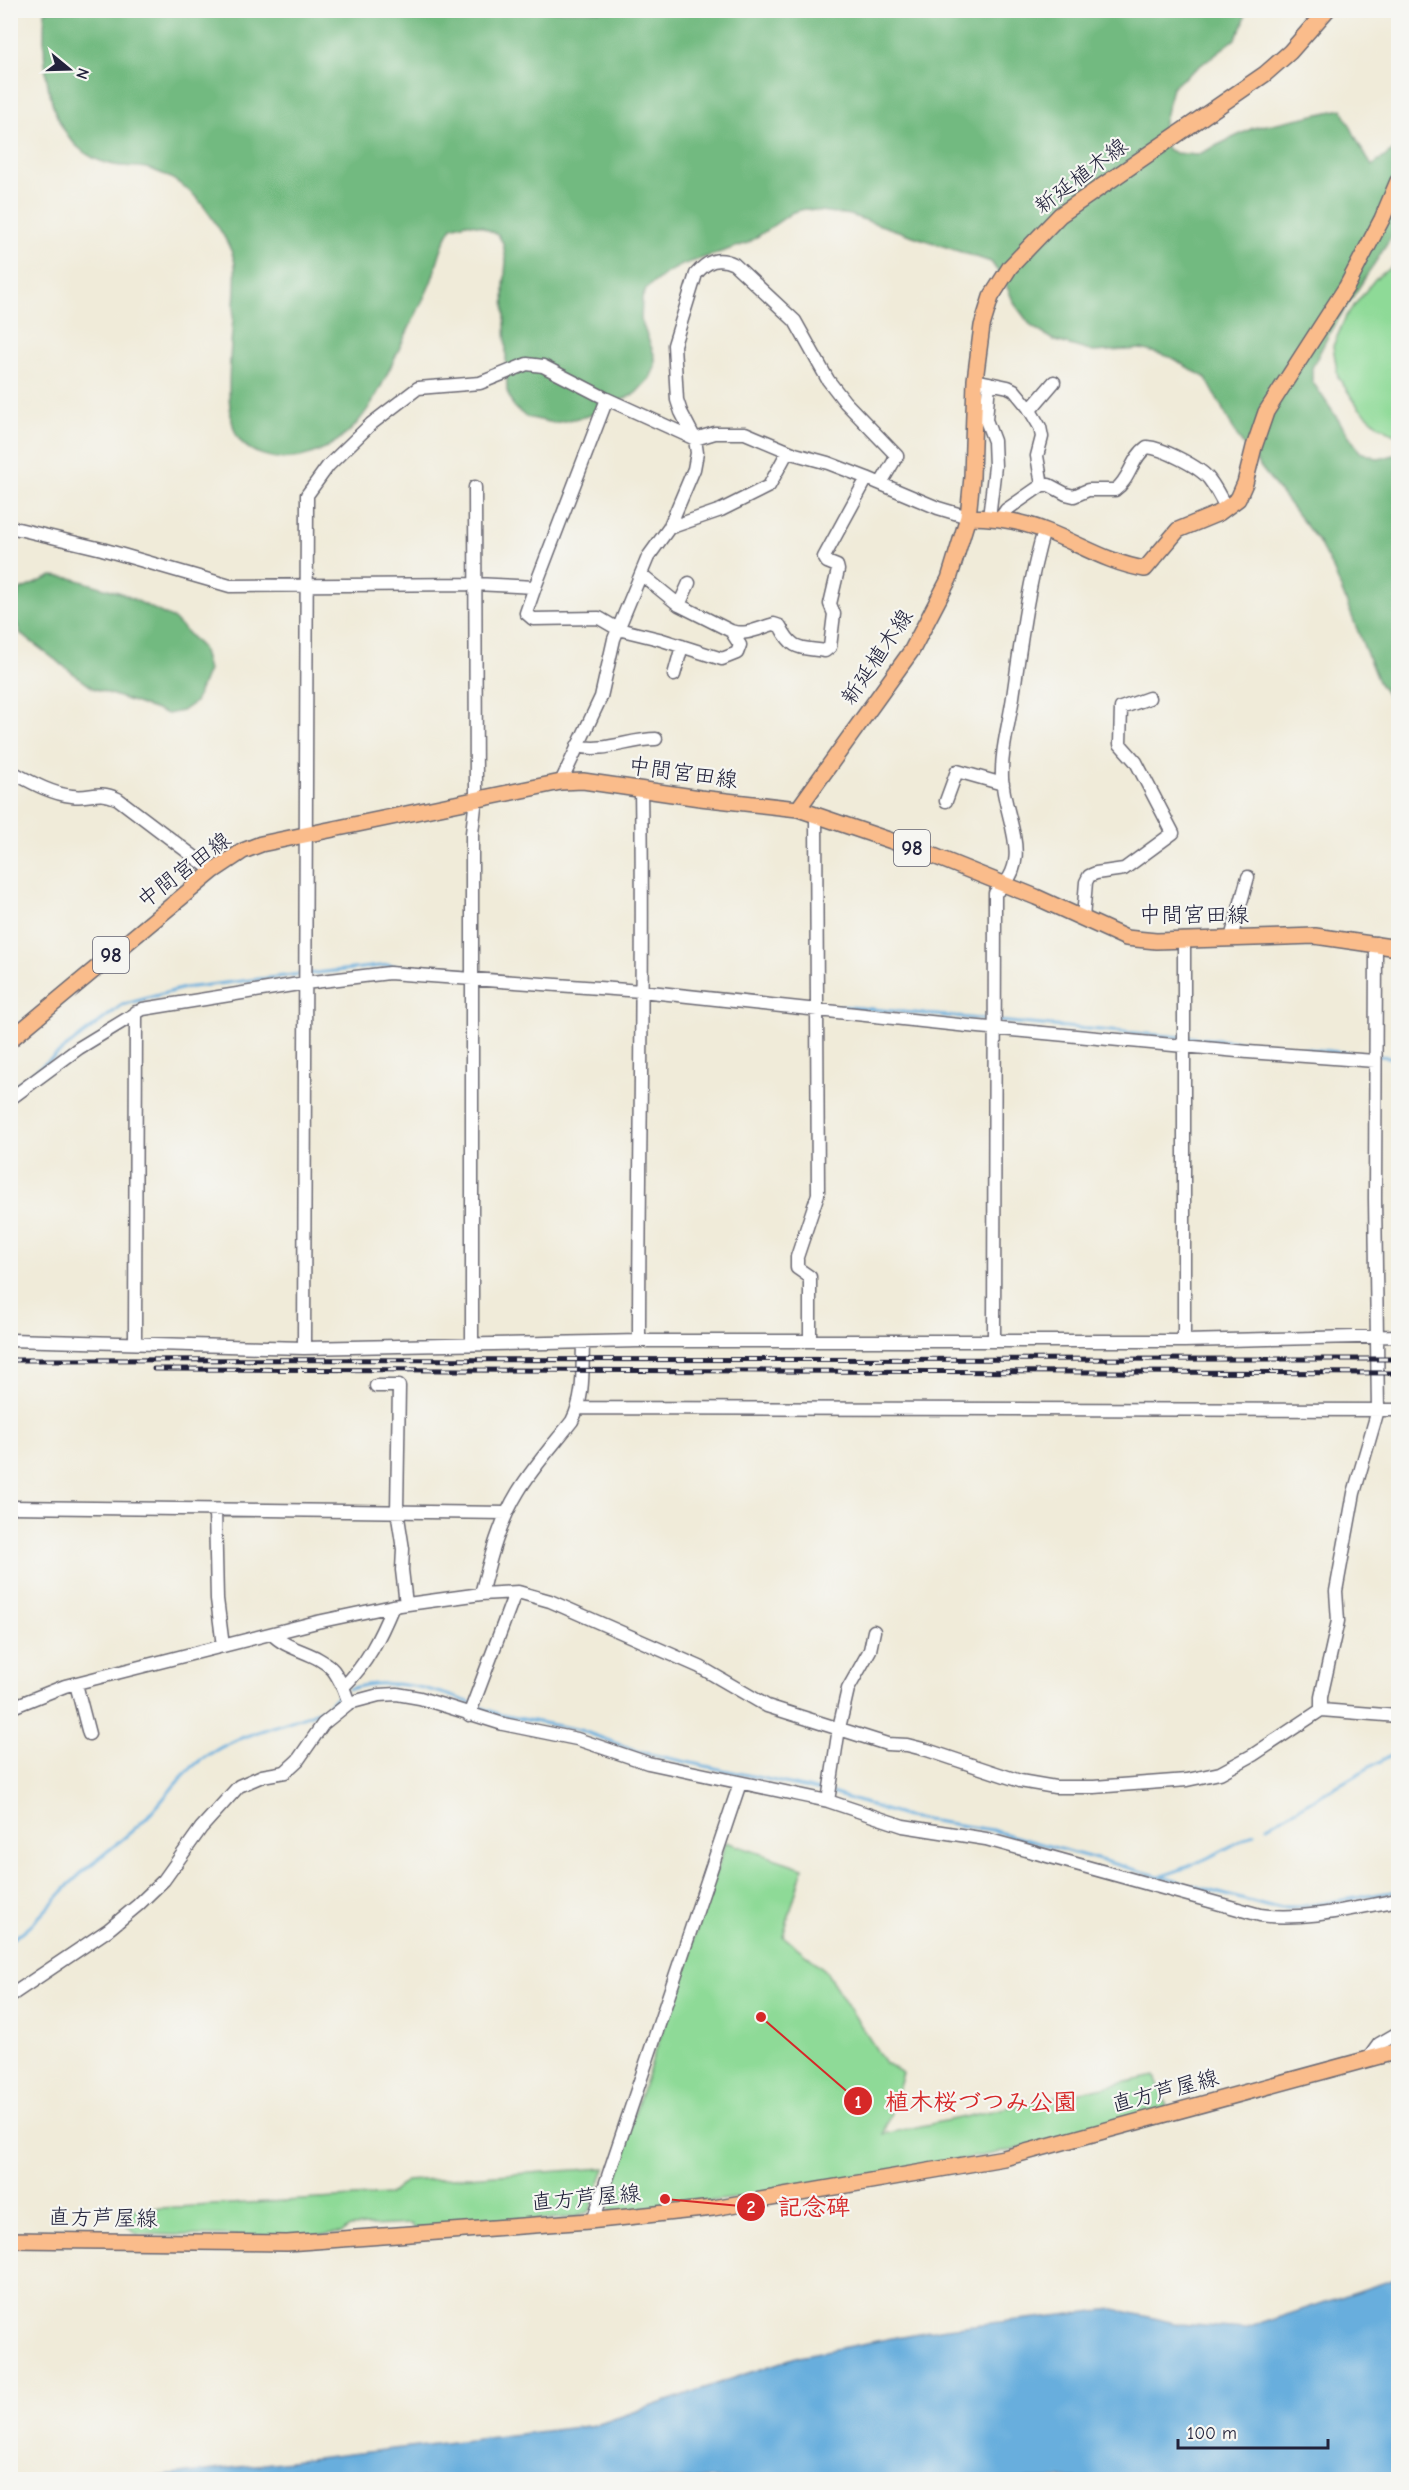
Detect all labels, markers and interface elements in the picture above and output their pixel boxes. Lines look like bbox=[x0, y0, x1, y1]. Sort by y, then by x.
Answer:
north arrow bbox=[39, 39, 99, 99]
text: N bbox=[72, 66, 92, 81]
street label: 新延植木線 bbox=[1029, 133, 1133, 219]
street label: 新延植木線 bbox=[835, 604, 919, 710]
street label: 中間宮田線 bbox=[627, 752, 739, 794]
street label: 中間宮田線 bbox=[132, 827, 236, 913]
road number: 98 bbox=[894, 830, 930, 866]
street label: 中間宮田線 bbox=[1139, 902, 1249, 928]
road number: 98 bbox=[93, 937, 129, 973]
street label: 直方芦屋線 bbox=[1109, 2064, 1221, 2118]
callout: 植木桜づつみ公園 bbox=[843, 2080, 1089, 2122]
text: 植木桜づつみ公園 bbox=[885, 2088, 1077, 2116]
text: 1 bbox=[854, 2092, 862, 2113]
street label: 直方芦屋線 bbox=[530, 2180, 642, 2216]
callout: 記念碑 bbox=[736, 2186, 862, 2228]
text: 記念碑 bbox=[778, 2193, 850, 2221]
text: 2 bbox=[747, 2197, 756, 2218]
street label: 直方芦屋線 bbox=[48, 2204, 158, 2232]
scale bar bbox=[1178, 2412, 1328, 2450]
text: 100 m bbox=[1187, 2423, 1237, 2444]

